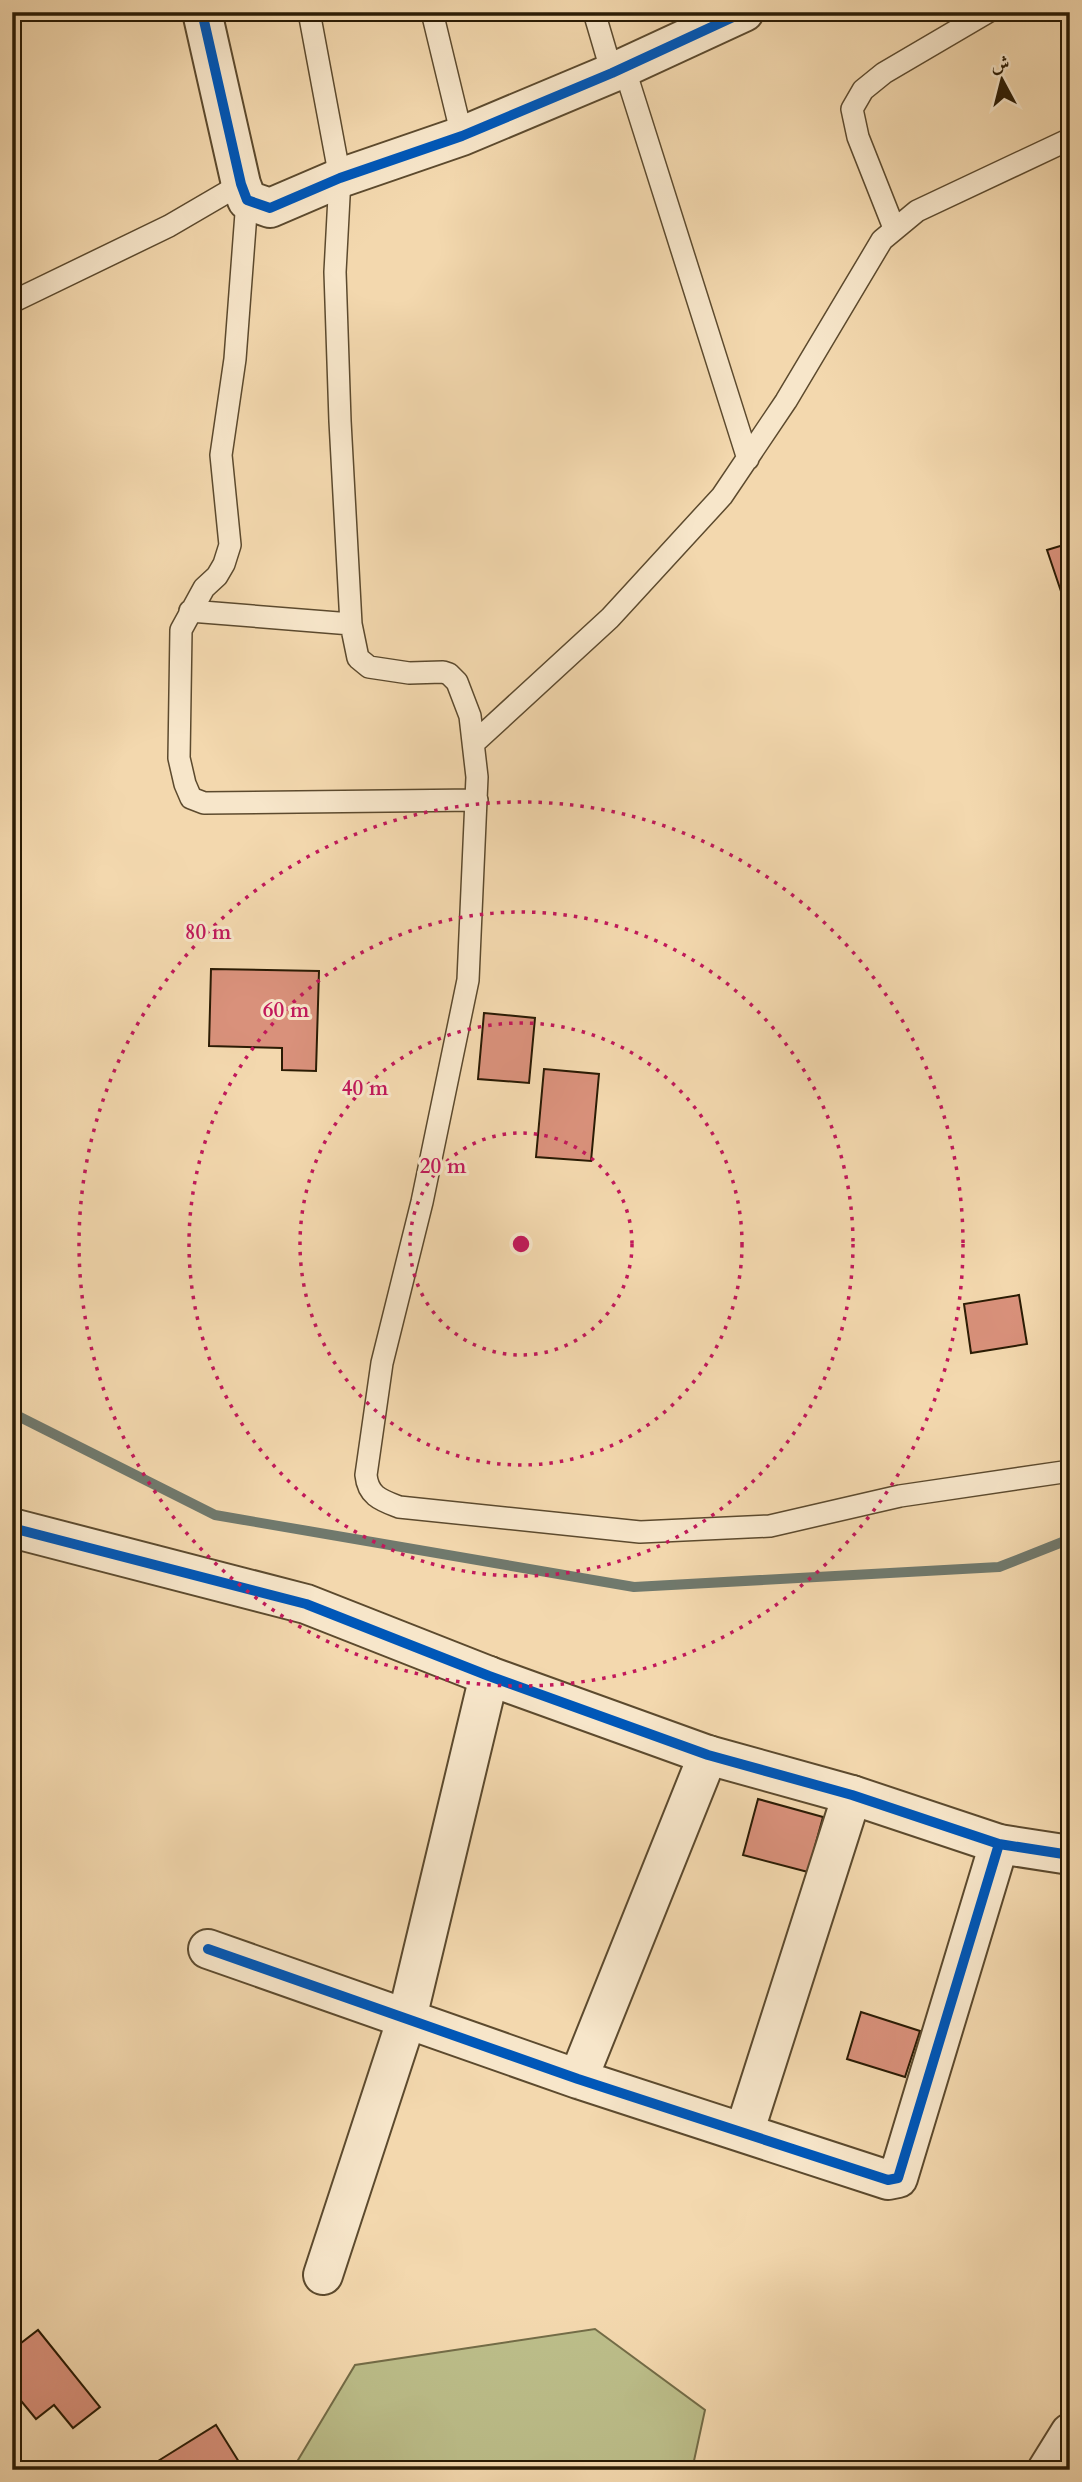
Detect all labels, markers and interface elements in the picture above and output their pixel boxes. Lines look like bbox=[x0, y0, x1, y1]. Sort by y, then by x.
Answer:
north arrow bbox=[967, 46, 1036, 116]
text: ش bbox=[989, 50, 1011, 78]
text: 80 m bbox=[185, 918, 232, 947]
text: 60 m bbox=[263, 996, 310, 1025]
text: 40 m bbox=[342, 1074, 389, 1103]
text: 20 m bbox=[420, 1152, 467, 1181]
centre of rings bbox=[509, 1232, 533, 1256]

